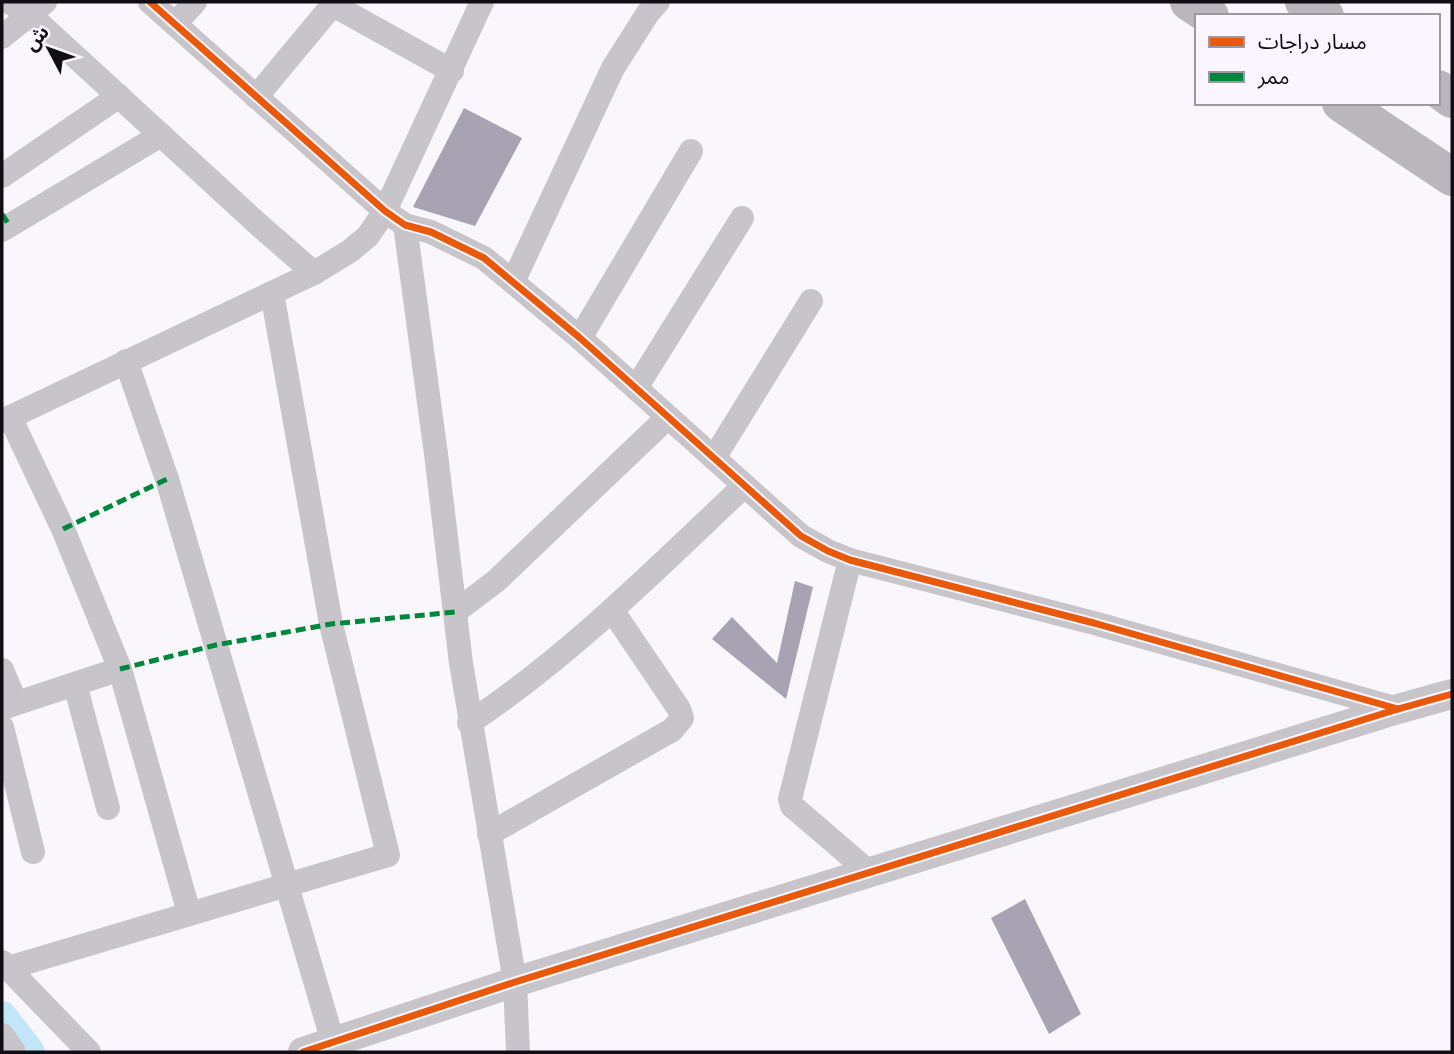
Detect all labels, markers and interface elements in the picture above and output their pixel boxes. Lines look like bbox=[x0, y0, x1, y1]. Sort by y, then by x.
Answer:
north arrow bbox=[14, 14, 84, 84]
legend bbox=[1195, 14, 1440, 105]
text: ش bbox=[16, 18, 55, 57]
text: مسار دراجات bbox=[1258, 25, 1367, 57]
text: ممر bbox=[1257, 60, 1289, 92]

